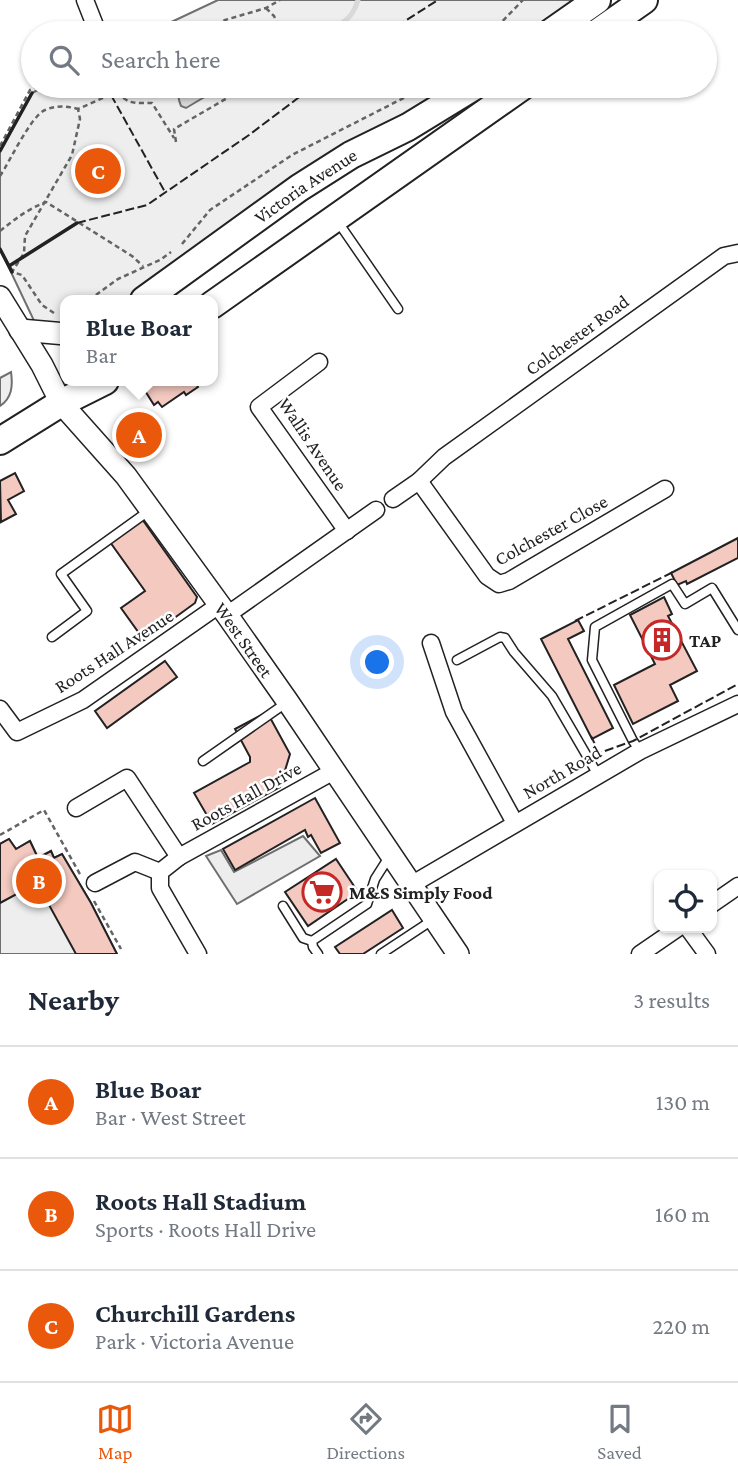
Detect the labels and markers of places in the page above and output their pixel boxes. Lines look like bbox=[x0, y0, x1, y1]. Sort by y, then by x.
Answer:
pin: C bbox=[75, 145, 121, 197]
pin: A bbox=[116, 409, 162, 461]
building icon: TAP bbox=[641, 619, 683, 661]
place label: TAP bbox=[689, 630, 721, 651]
pin: B bbox=[16, 855, 62, 907]
supermarket icon: M&S Simply Food bbox=[301, 871, 343, 913]
place label: M&S Simply Food bbox=[349, 882, 493, 903]

